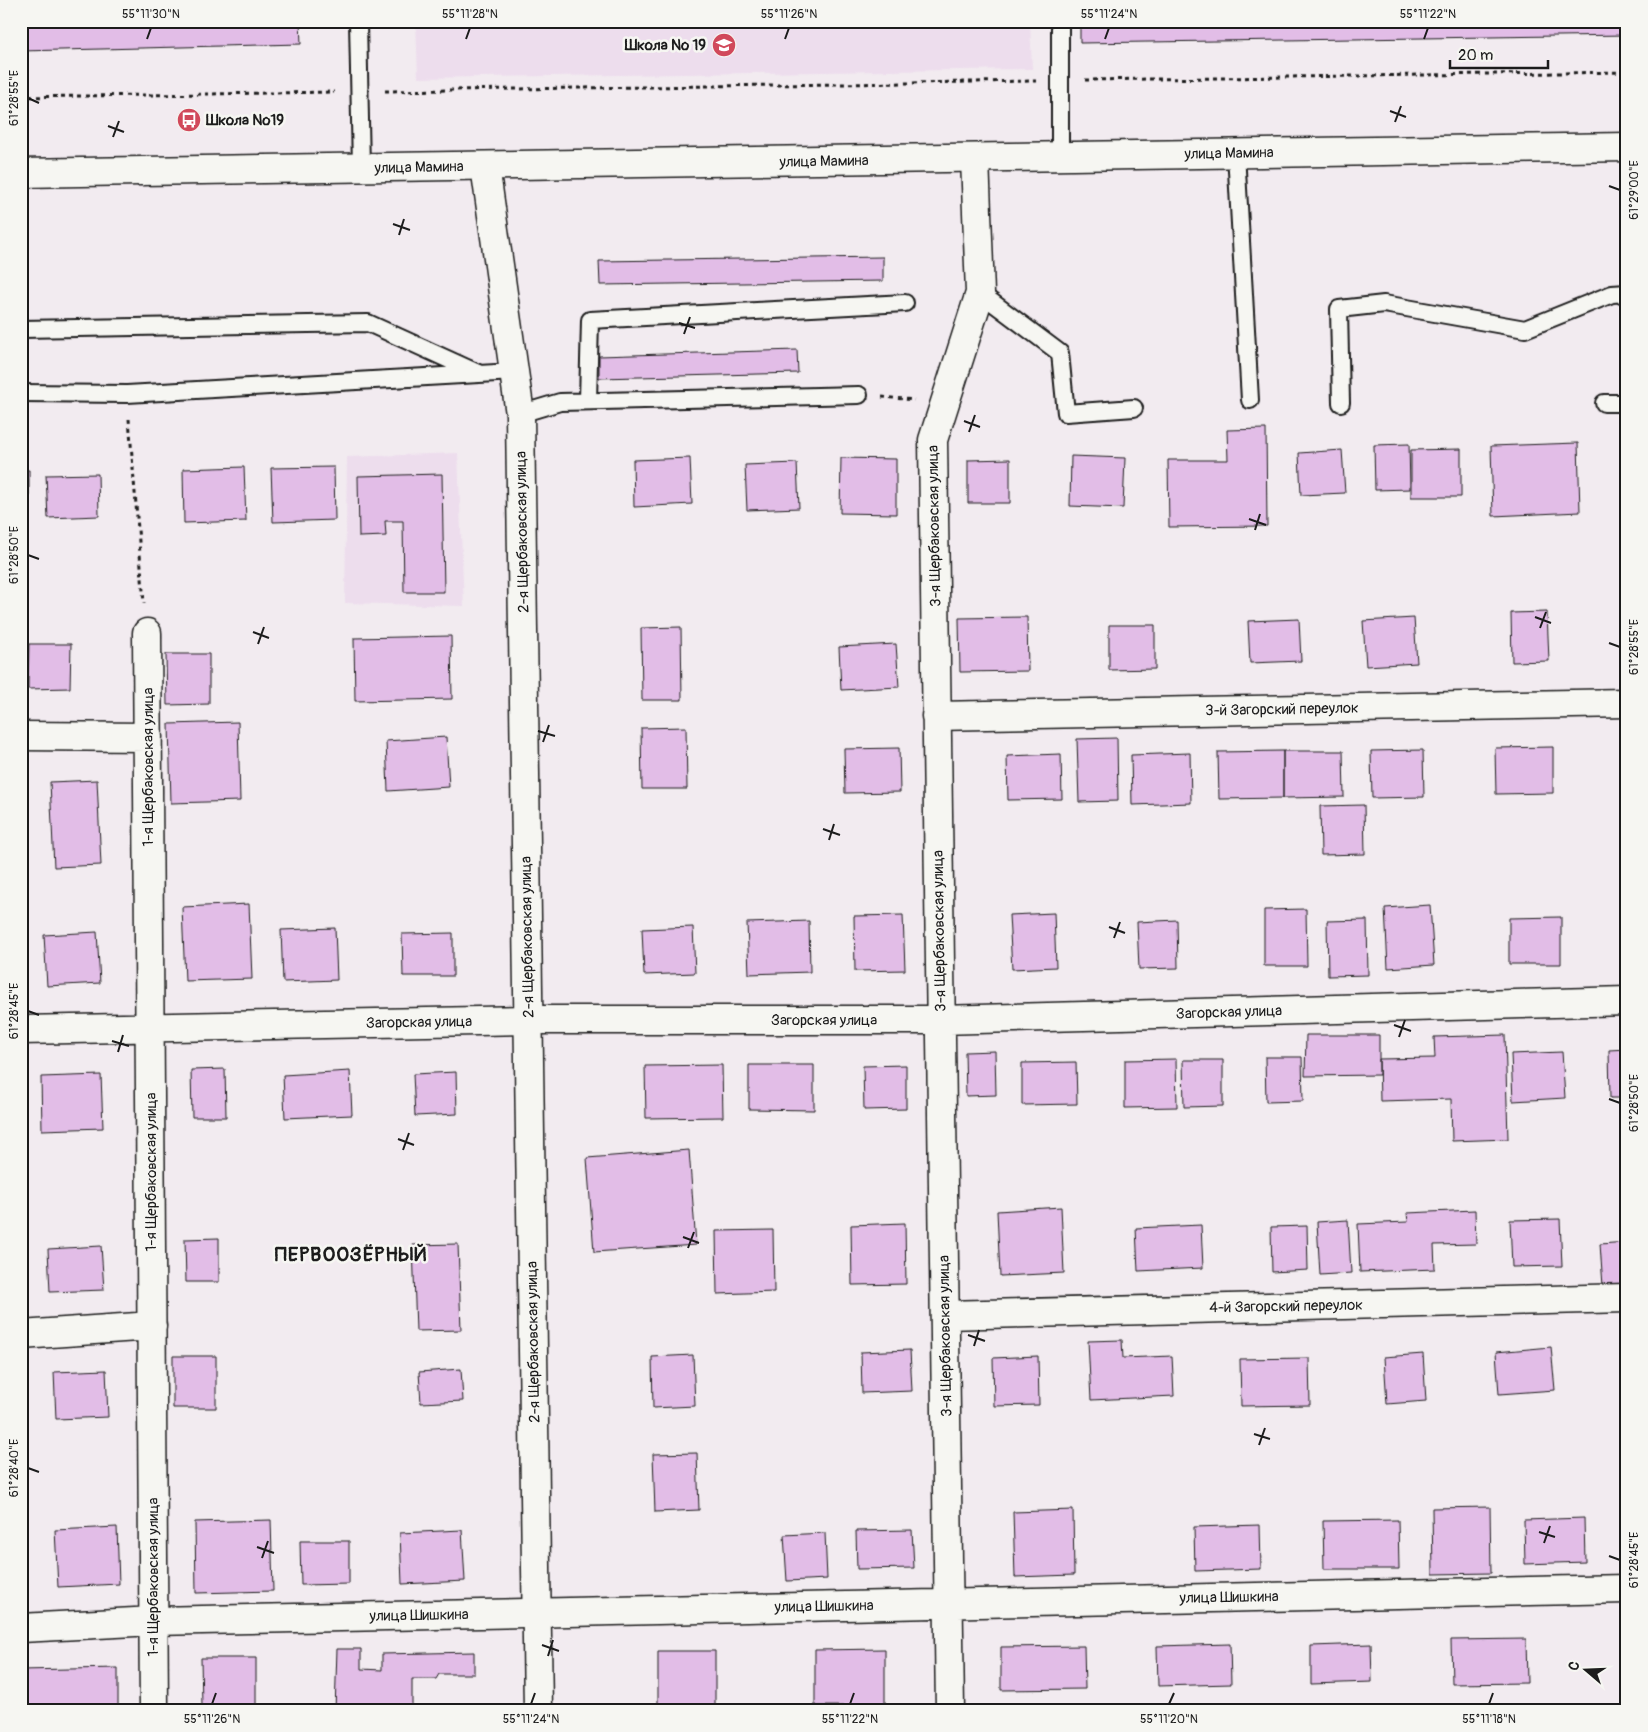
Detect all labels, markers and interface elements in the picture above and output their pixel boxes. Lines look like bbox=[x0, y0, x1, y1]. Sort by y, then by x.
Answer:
text: 55°11'30"N bbox=[122, 7, 180, 22]
text: 55°11'28"N bbox=[442, 7, 498, 22]
text: 55°11'26"N bbox=[761, 7, 817, 22]
text: 55°11'24"N bbox=[1081, 7, 1137, 22]
text: 55°11'22"N bbox=[1400, 7, 1456, 22]
school or university icon: Школа № 19 bbox=[711, 32, 737, 58]
place label: Школа № 19 bbox=[624, 36, 706, 55]
scale bar bbox=[1450, 38, 1548, 70]
text: 20 m bbox=[1458, 46, 1493, 65]
text: 61°28'55"E bbox=[7, 70, 22, 126]
bus stop icon: Школа №19 bbox=[176, 107, 202, 133]
place label: Школа №19 bbox=[205, 111, 284, 130]
street label: улица Мамина bbox=[1183, 143, 1274, 164]
street label: улица Мамина bbox=[778, 151, 869, 172]
street label: улица Мамина bbox=[373, 157, 464, 178]
text: 61°29'00"E bbox=[1627, 160, 1642, 220]
street label: 3-я Щербаковская улица bbox=[924, 445, 945, 607]
street label: 2-я Щербаковская улица bbox=[512, 451, 533, 613]
text: 61°28'50"E bbox=[7, 526, 22, 584]
text: 61°28'55"E bbox=[1627, 619, 1642, 675]
street label: 1-я Щербаковская улица bbox=[139, 687, 158, 847]
street label: 3-й Загорский переулок bbox=[1205, 699, 1359, 720]
street label: 3-я Щербаковская улица bbox=[929, 850, 950, 1012]
street label: 2-я Щербаковская улица bbox=[517, 856, 538, 1018]
text: 61°28'45"E bbox=[7, 983, 22, 1039]
street label: Загорская улица bbox=[1176, 1001, 1282, 1024]
street label: Загорская улица bbox=[771, 1011, 877, 1030]
street label: Загорская улица bbox=[366, 1012, 472, 1033]
text: 61°28'50"E bbox=[1627, 1074, 1642, 1132]
street label: 1-я Щербаковская улица bbox=[142, 1092, 161, 1252]
district label: ПЕРВООЗЁРНЫЙ bbox=[275, 1242, 427, 1267]
street label: 3-я Щербаковская улица bbox=[935, 1255, 956, 1417]
street label: 2-я Щербаковская улица bbox=[523, 1261, 544, 1423]
street label: 4-й Загорский переулок bbox=[1209, 1296, 1363, 1317]
text: 61°28'40"E bbox=[7, 1439, 22, 1497]
street label: 1-я Щербаковская улица bbox=[144, 1497, 163, 1657]
text: 61°28'45"E bbox=[1627, 1532, 1642, 1588]
street label: улица Шишкина bbox=[1178, 1587, 1279, 1608]
street label: улица Шишкина bbox=[773, 1596, 874, 1617]
street label: улица Шишкина bbox=[368, 1605, 469, 1626]
north arrow bbox=[1560, 1644, 1610, 1694]
text: С bbox=[1565, 1659, 1584, 1673]
text: 55°11'26"N bbox=[184, 1712, 240, 1727]
text: 55°11'24"N bbox=[503, 1712, 559, 1727]
text: 55°11'22"N bbox=[822, 1712, 878, 1727]
text: 55°11'20"N bbox=[1140, 1712, 1198, 1727]
text: 55°11'18"N bbox=[1462, 1712, 1516, 1727]

